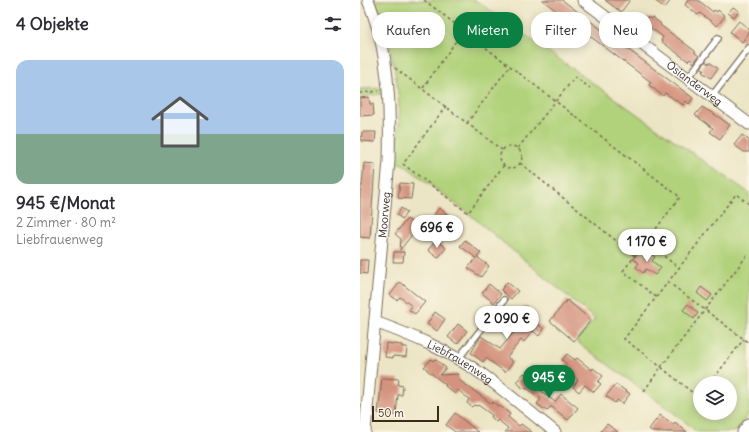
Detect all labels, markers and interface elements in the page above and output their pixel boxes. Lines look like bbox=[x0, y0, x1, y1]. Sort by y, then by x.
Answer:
chip: Kaufen bbox=[372, 12, 445, 48]
chip: Mieten bbox=[453, 12, 523, 48]
chip: Filter bbox=[531, 12, 591, 48]
chip: Neu bbox=[599, 12, 652, 48]
text: 4 Objekte bbox=[16, 13, 89, 35]
icon: filters bbox=[322, 13, 344, 35]
street label: Osianderweg bbox=[664, 58, 725, 109]
icon: home bbox=[144, 86, 216, 158]
street label: Moorweg bbox=[375, 191, 393, 239]
text: 945 €/Monat bbox=[16, 192, 115, 214]
text: 2 Zimmer · 80 m² bbox=[16, 214, 116, 231]
pin: 696 € bbox=[409, 215, 465, 249]
text: 696 € bbox=[420, 219, 454, 236]
pin: 1 170 € bbox=[610, 229, 684, 263]
text: Liebfrauenweg bbox=[16, 231, 103, 248]
text: 1 170 € bbox=[627, 233, 667, 250]
pin: 2 090 € bbox=[470, 306, 544, 340]
text: 2 090 € bbox=[484, 310, 530, 327]
street label: Liebfrauenweg bbox=[425, 337, 495, 387]
pin: 945 € bbox=[521, 365, 577, 399]
text: 945 € bbox=[532, 369, 566, 386]
map controls bbox=[693, 376, 737, 420]
button: layers bbox=[693, 376, 737, 420]
scale bar bbox=[372, 404, 439, 423]
text: 50 m bbox=[378, 406, 404, 420]

